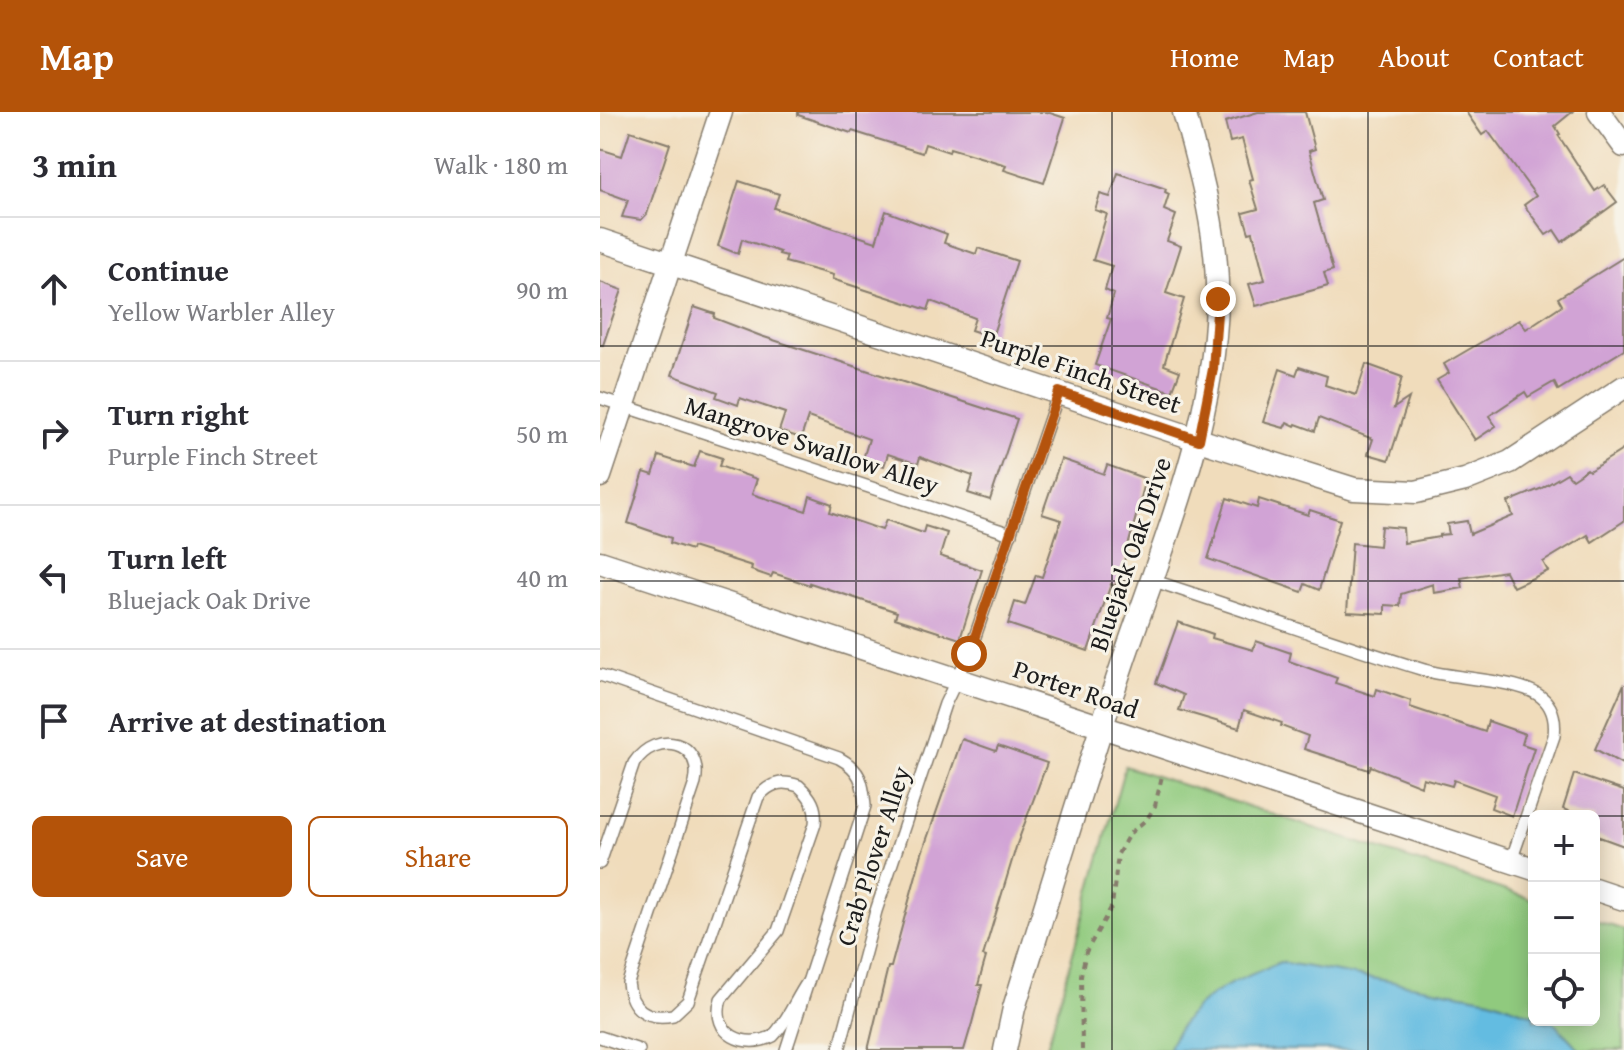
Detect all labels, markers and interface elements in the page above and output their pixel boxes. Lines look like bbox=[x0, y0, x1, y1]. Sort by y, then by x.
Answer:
text: Map bbox=[40, 28, 114, 84]
text: Home bbox=[1170, 36, 1239, 77]
text: Map bbox=[1283, 36, 1335, 77]
text: About bbox=[1379, 36, 1449, 77]
text: Contact bbox=[1493, 36, 1584, 77]
text: 3 min bbox=[32, 140, 117, 189]
text: Walk · 180 m bbox=[434, 145, 568, 184]
text: Continue bbox=[108, 248, 229, 292]
icon: ahead bbox=[32, 267, 76, 311]
text: 90 m bbox=[516, 270, 568, 309]
route end bbox=[1200, 281, 1236, 317]
text: Yellow Warbler Alley bbox=[108, 292, 335, 331]
street label: Purple Finch Street bbox=[976, 318, 1187, 423]
street label: Mangrove Swallow Alley bbox=[680, 385, 944, 504]
text: Turn right bbox=[108, 392, 249, 436]
icon: right bbox=[32, 411, 76, 455]
text: 50 m bbox=[516, 414, 568, 453]
text: Purple Finch Street bbox=[108, 436, 318, 475]
street label: Bluejack Oak Drive bbox=[1078, 452, 1181, 656]
text: Turn left bbox=[108, 536, 227, 580]
icon: left bbox=[32, 555, 76, 599]
text: 40 m bbox=[516, 558, 568, 597]
text: Bluejack Oak Drive bbox=[108, 580, 311, 619]
route start bbox=[951, 636, 987, 672]
street label: Porter Road bbox=[1008, 649, 1144, 728]
icon: arrive bbox=[32, 699, 76, 743]
text: Arrive at destination bbox=[108, 699, 386, 743]
street label: Crab Plover Alley bbox=[825, 761, 920, 951]
map controls bbox=[1528, 810, 1600, 1026]
button: + bbox=[1528, 810, 1600, 882]
button: Save bbox=[32, 816, 292, 897]
button: Share bbox=[308, 816, 568, 897]
button: − bbox=[1528, 882, 1600, 954]
button: locate bbox=[1528, 954, 1600, 1026]

